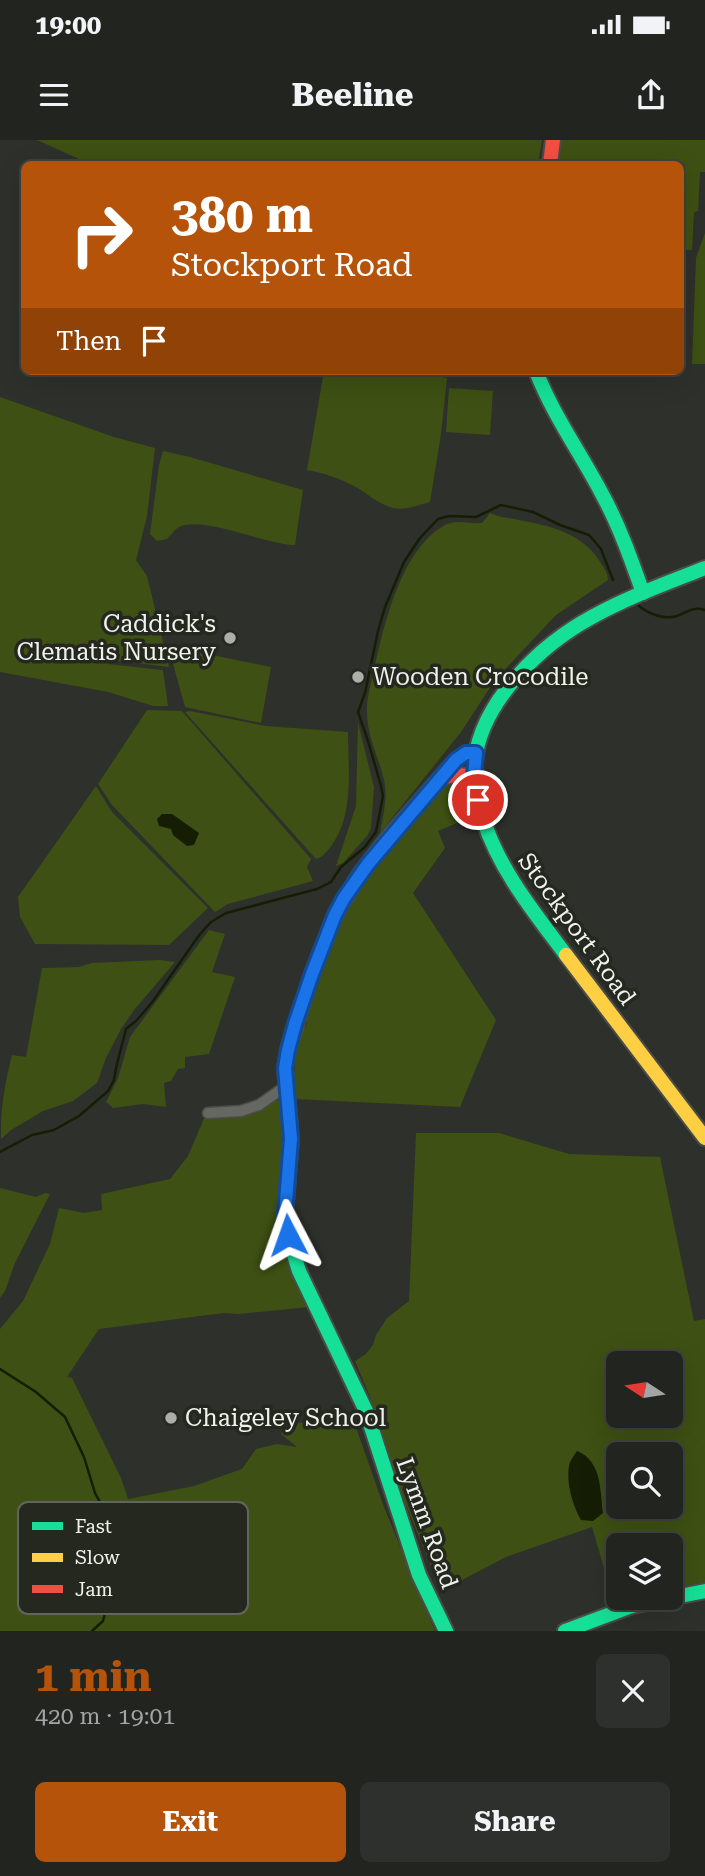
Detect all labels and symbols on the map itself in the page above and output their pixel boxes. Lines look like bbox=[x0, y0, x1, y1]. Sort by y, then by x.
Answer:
place label: Caddick's Clematis Nursery bbox=[17, 610, 217, 666]
marker: Caddick's Clematis Nursery bbox=[222, 630, 238, 646]
place label: Wooden Crocodile bbox=[372, 663, 588, 691]
marker: Wooden Crocodile bbox=[350, 669, 366, 685]
pin bbox=[448, 770, 508, 830]
street label: Stockport Road bbox=[512, 848, 642, 1010]
position arrow bbox=[251, 1198, 325, 1272]
north arrow bbox=[606, 1351, 682, 1428]
place label: Chaigeley School bbox=[185, 1404, 386, 1432]
marker: Chaigeley School bbox=[163, 1410, 179, 1426]
street label: Lymm Road bbox=[390, 1454, 464, 1592]
legend bbox=[18, 1502, 248, 1614]
text: Fast bbox=[75, 1515, 112, 1538]
text: Slow bbox=[75, 1546, 120, 1569]
text: Jam bbox=[75, 1578, 113, 1601]

